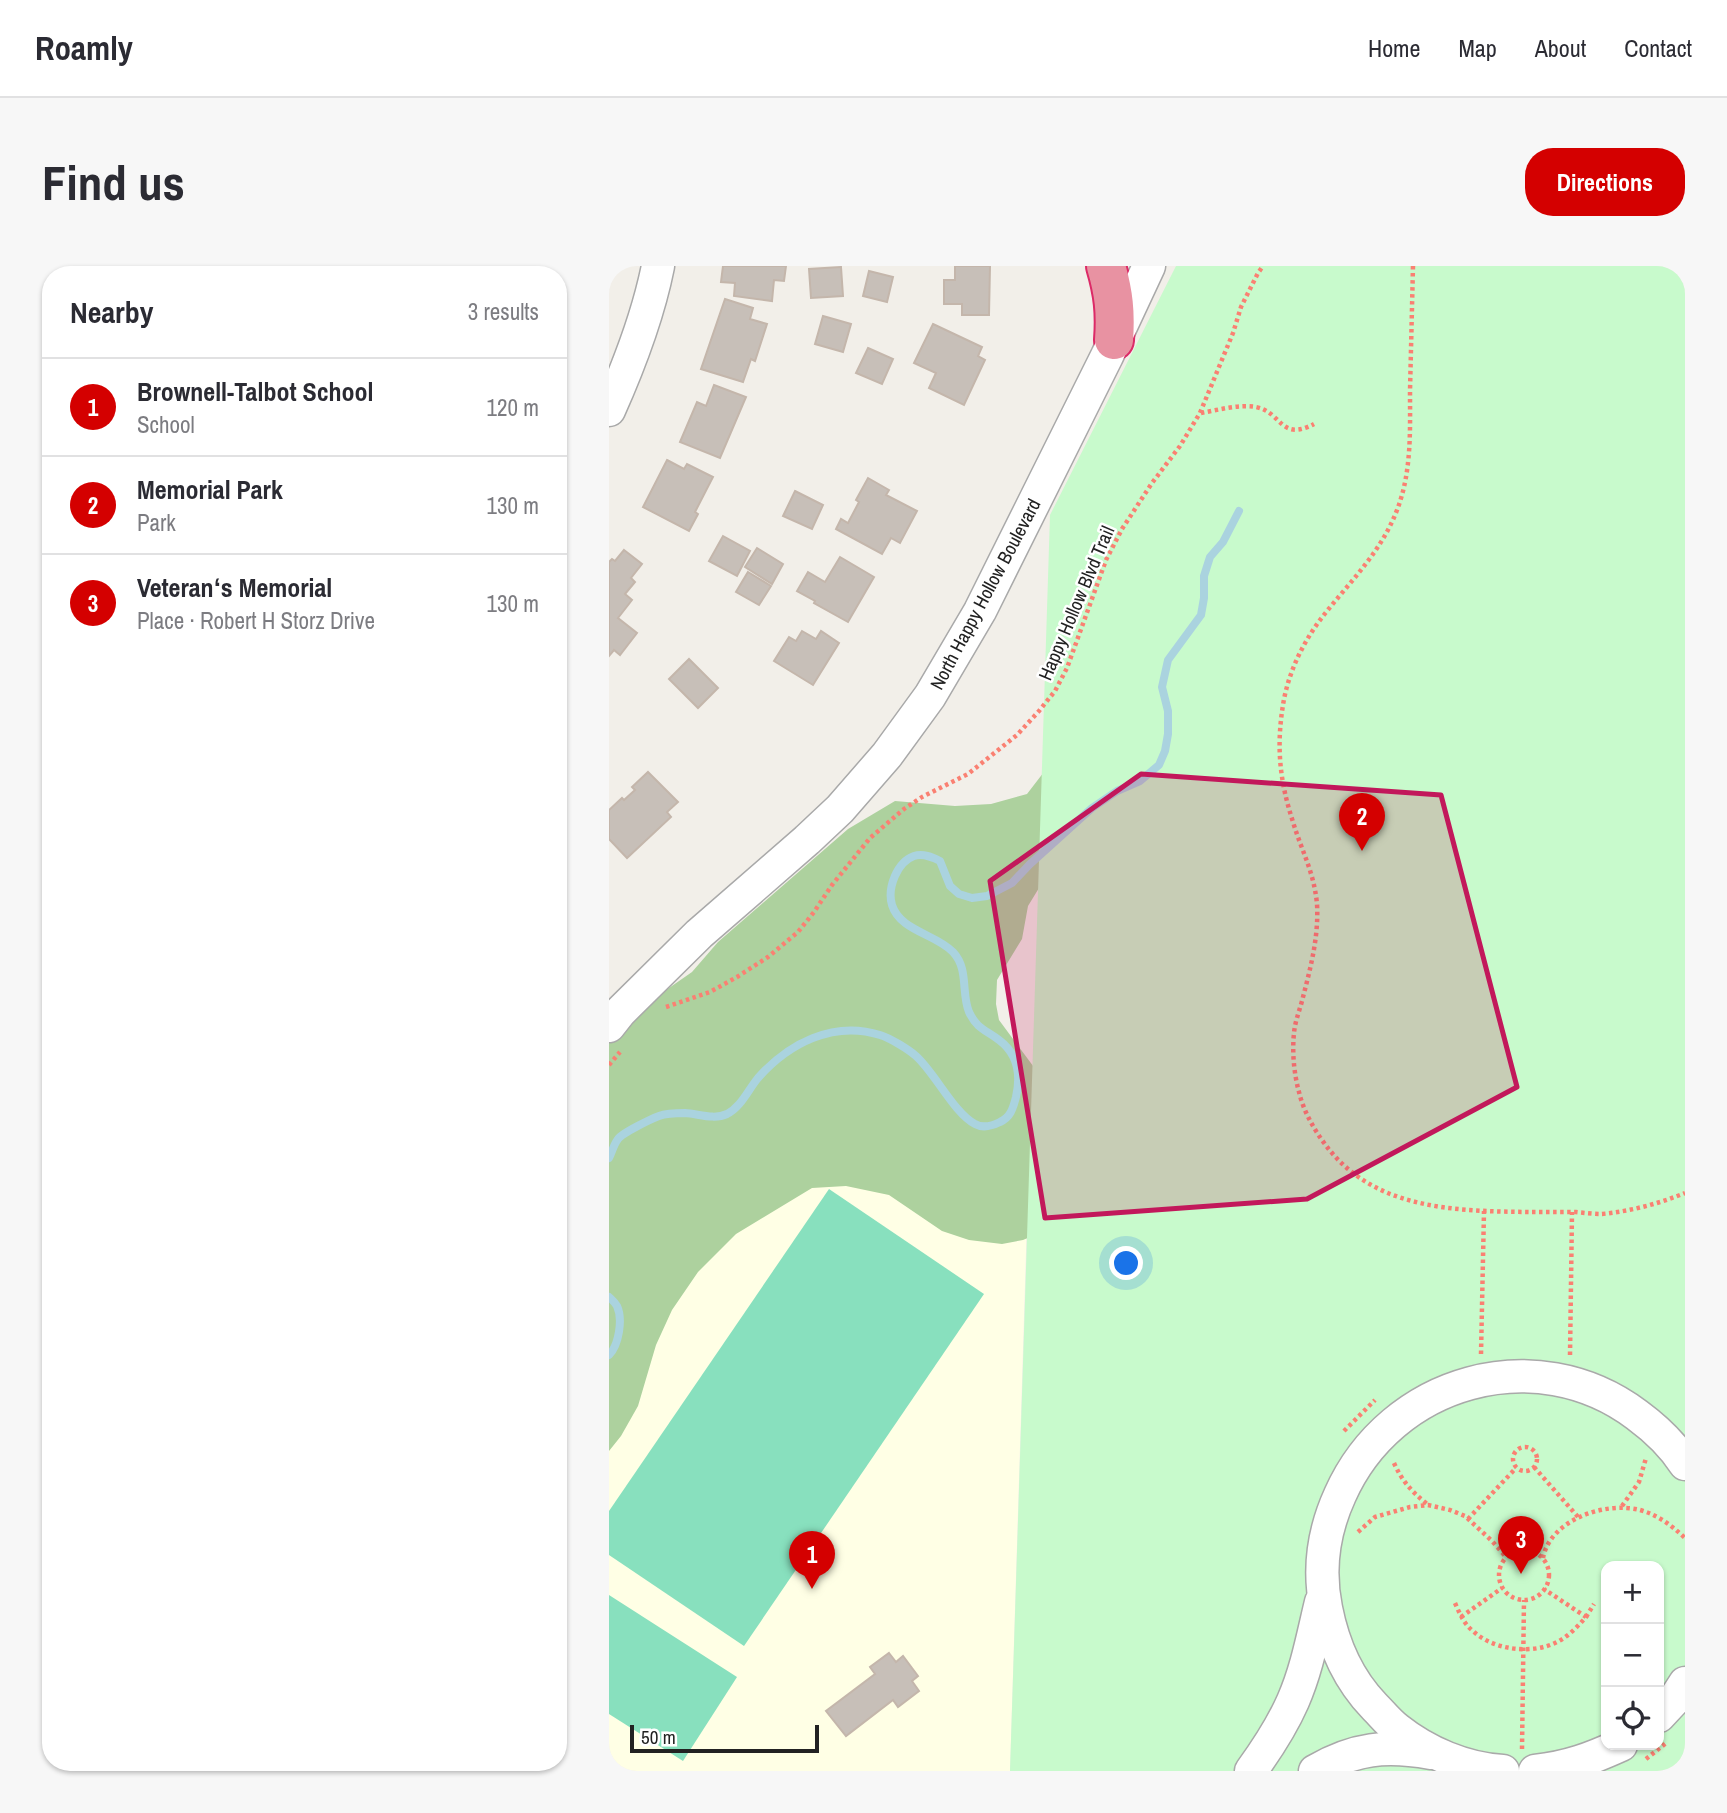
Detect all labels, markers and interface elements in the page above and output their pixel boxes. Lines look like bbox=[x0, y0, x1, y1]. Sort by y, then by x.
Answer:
text: Roamly bbox=[35, 26, 133, 70]
text: Home bbox=[1368, 32, 1420, 64]
text: Map bbox=[1458, 32, 1497, 64]
text: About bbox=[1535, 32, 1586, 64]
text: Contact bbox=[1624, 32, 1692, 64]
button: Directions bbox=[1525, 148, 1685, 216]
text: Find us bbox=[42, 149, 185, 215]
text: Nearby bbox=[70, 292, 153, 332]
text: 3 results bbox=[468, 296, 539, 327]
text: Brownell-Talbot School bbox=[137, 374, 374, 409]
text: 1 bbox=[88, 392, 98, 423]
text: 120 m bbox=[487, 392, 539, 423]
text: School bbox=[137, 409, 195, 440]
text: Memorial Park bbox=[137, 472, 283, 507]
text: 2 bbox=[88, 490, 98, 521]
text: 130 m bbox=[487, 490, 539, 521]
street label: North Happy Hollow Boulevard bbox=[924, 494, 1046, 694]
text: Park bbox=[137, 507, 176, 538]
street label: Happy Hollow Blvd Trail bbox=[1032, 522, 1120, 684]
text: Veteranʻs Memorial bbox=[137, 570, 332, 605]
text: 3 bbox=[88, 588, 98, 619]
text: 130 m bbox=[487, 588, 539, 619]
text: Place · Robert H Storz Drive bbox=[137, 605, 375, 636]
pin: 2 bbox=[1339, 793, 1385, 851]
your location bbox=[1109, 1246, 1143, 1280]
pin: 3 bbox=[1498, 1516, 1544, 1574]
pin: 1 bbox=[789, 1531, 835, 1589]
map controls bbox=[1601, 1561, 1664, 1750]
button: + bbox=[1601, 1561, 1664, 1624]
button: − bbox=[1601, 1624, 1664, 1687]
button: locate bbox=[1601, 1687, 1664, 1750]
scale bar bbox=[630, 1722, 819, 1754]
text: 50 m bbox=[641, 1724, 676, 1750]

